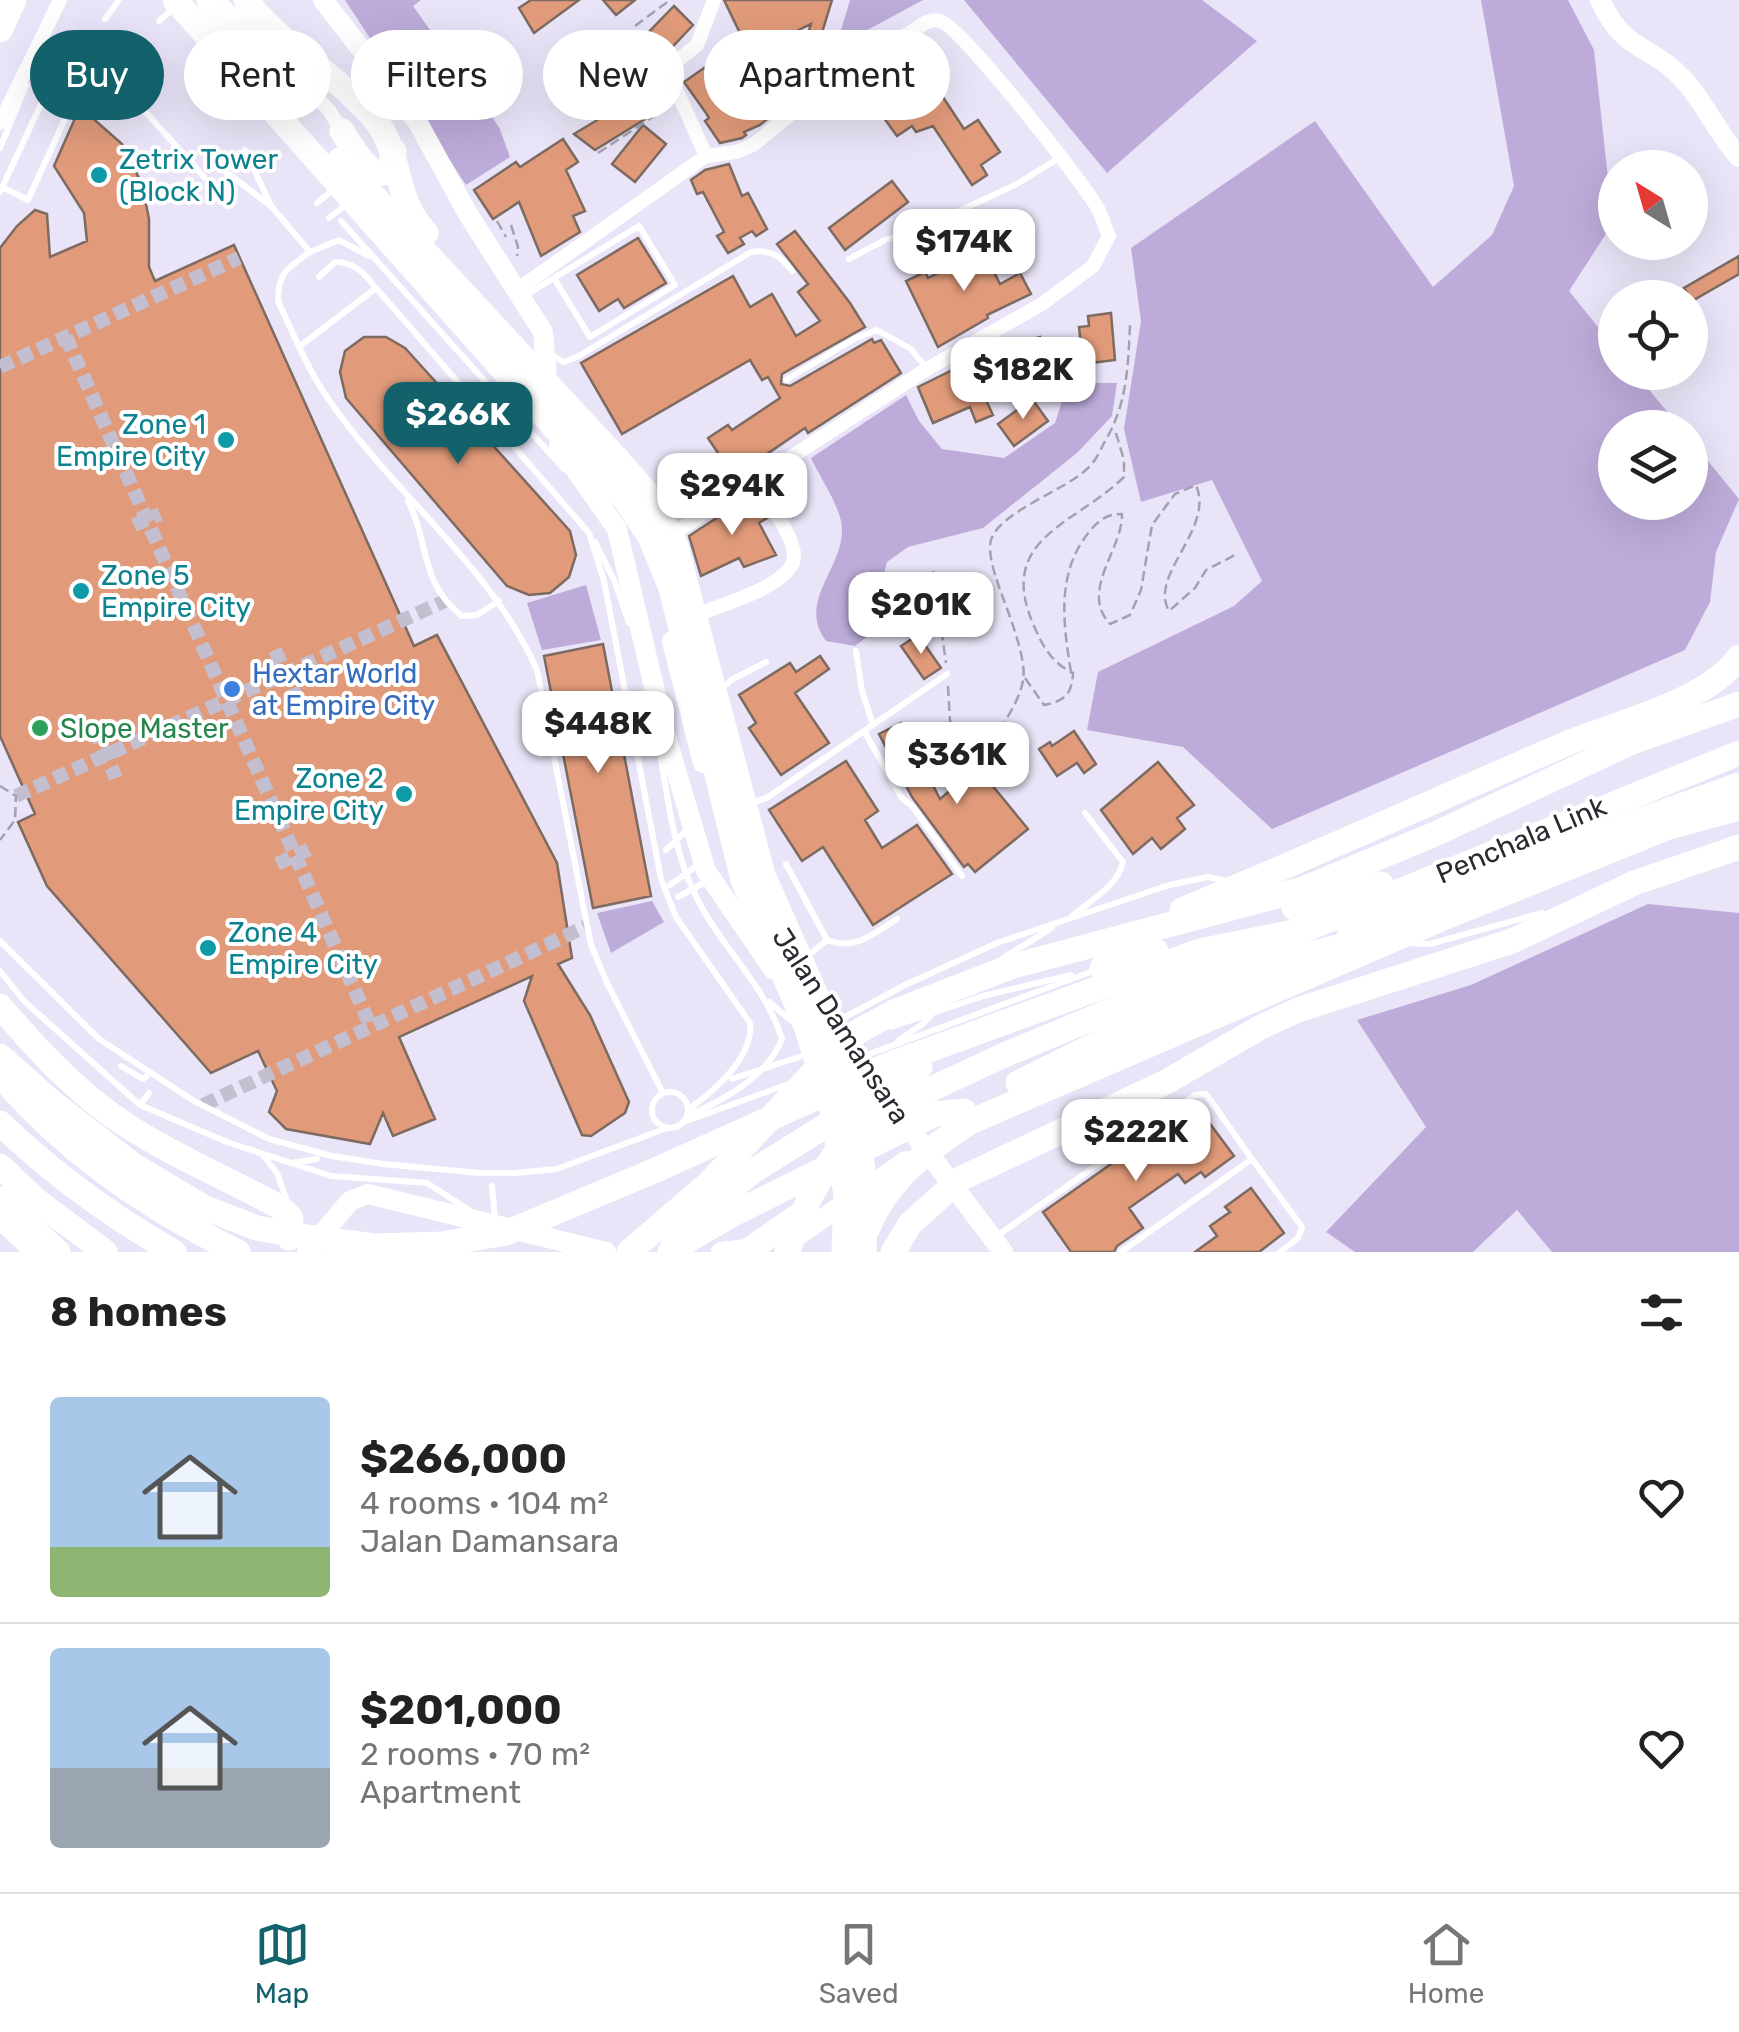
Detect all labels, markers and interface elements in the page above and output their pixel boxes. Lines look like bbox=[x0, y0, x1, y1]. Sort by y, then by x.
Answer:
chip: Buy bbox=[30, 30, 164, 120]
chip: Rent bbox=[184, 30, 331, 120]
chip: Filters bbox=[351, 30, 523, 120]
chip: New bbox=[543, 30, 684, 120]
chip: Apartment bbox=[704, 30, 950, 120]
place label: Zetrix Tower (Block N) bbox=[119, 143, 279, 208]
north arrow bbox=[1598, 150, 1708, 260]
map controls bbox=[1598, 150, 1708, 520]
marker: Zetrix Tower (Block N) bbox=[88, 164, 110, 186]
pin: $174K bbox=[894, 209, 1034, 294]
text: $174K bbox=[915, 222, 1013, 260]
button: locate bbox=[1598, 280, 1708, 390]
pin: $182K bbox=[953, 337, 1093, 422]
text: $182K bbox=[973, 350, 1073, 388]
pin: $266K bbox=[388, 382, 528, 467]
text: $266K bbox=[405, 395, 511, 433]
place label: Zone 1 Empire City bbox=[56, 408, 206, 473]
button: layers bbox=[1598, 410, 1708, 520]
marker: Zone 1 Empire City bbox=[215, 429, 237, 451]
pin: $294K bbox=[662, 453, 802, 538]
text: $294K bbox=[679, 466, 785, 504]
place label: Zone 5 Empire City bbox=[101, 559, 251, 624]
pin: $201K bbox=[851, 572, 991, 657]
marker: Zone 5 Empire City bbox=[70, 580, 92, 602]
text: $201K bbox=[870, 585, 972, 623]
place label: Hextar World at Empire City bbox=[252, 657, 435, 722]
marker: Hextar World at Empire City bbox=[221, 678, 243, 700]
pin: $448K bbox=[528, 691, 668, 776]
text: $448K bbox=[544, 704, 652, 742]
place label: Slope Master bbox=[60, 712, 229, 745]
marker: Slope Master bbox=[29, 717, 51, 739]
pin: $361K bbox=[887, 722, 1027, 807]
text: $361K bbox=[907, 735, 1007, 773]
place label: Zone 2 Empire City bbox=[234, 762, 384, 827]
marker: Zone 2 Empire City bbox=[393, 783, 415, 805]
street label: Penchala Link bbox=[1431, 789, 1611, 891]
place label: Zone 4 Empire City bbox=[228, 916, 378, 981]
street label: Jalan Damansara bbox=[765, 922, 917, 1130]
marker: Zone 4 Empire City bbox=[197, 937, 219, 959]
pin: $222K bbox=[1066, 1099, 1206, 1184]
text: $222K bbox=[1084, 1112, 1189, 1150]
icon: filters bbox=[1634, 1285, 1689, 1340]
text: 8 homes bbox=[50, 1287, 227, 1337]
text: $266,000 bbox=[360, 1434, 567, 1484]
icon: home bbox=[130, 1437, 250, 1557]
icon: heart bbox=[1634, 1470, 1689, 1525]
text: 4 rooms · 104 m² bbox=[360, 1484, 608, 1522]
text: Jalan Damansara bbox=[360, 1522, 619, 1560]
text: $201,000 bbox=[360, 1685, 562, 1735]
icon: home bbox=[130, 1688, 250, 1808]
icon: heart bbox=[1634, 1721, 1689, 1776]
text: 2 rooms · 70 m² bbox=[360, 1735, 590, 1773]
text: Apartment bbox=[360, 1773, 521, 1811]
tab: Map bbox=[255, 1917, 310, 2010]
tab: Saved bbox=[819, 1917, 899, 2010]
tab: Home bbox=[1408, 1917, 1484, 2010]

